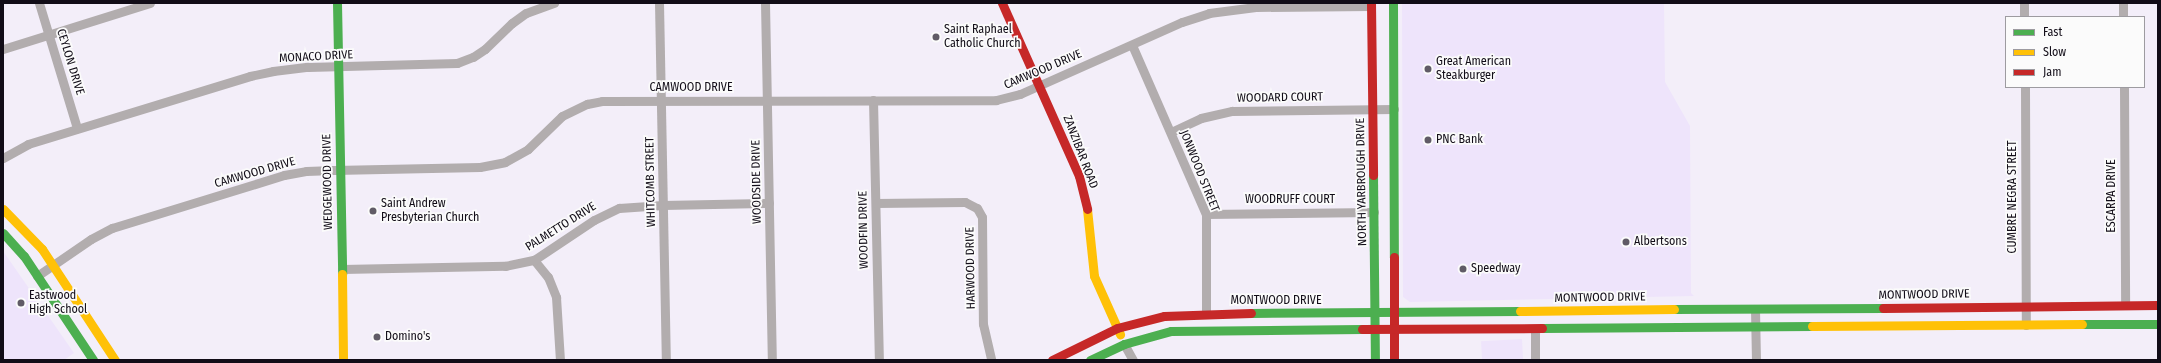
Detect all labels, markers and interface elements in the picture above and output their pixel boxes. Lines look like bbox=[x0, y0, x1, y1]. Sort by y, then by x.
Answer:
legend bbox=[2005, 16, 2145, 88]
place label: Saint Raphael Catholic Church bbox=[944, 23, 1020, 51]
text: Fast bbox=[2043, 25, 2062, 39]
street label: CEYLON DRIVE bbox=[53, 27, 87, 97]
marker: Saint Raphael Catholic Church bbox=[931, 32, 941, 42]
text: Slow bbox=[2043, 45, 2066, 59]
street label: CAMWOOD DRIVE bbox=[1002, 47, 1084, 93]
street label: MONACO DRIVE bbox=[279, 48, 353, 66]
place label: Great American Steakburger bbox=[1436, 55, 1511, 83]
marker: Great American Steakburger bbox=[1423, 64, 1433, 74]
text: Jam bbox=[2043, 65, 2061, 79]
street label: CAMWOOD DRIVE bbox=[649, 81, 733, 95]
street label: WOODARD COURT bbox=[1237, 90, 1323, 106]
street label: ZANZIBAR ROAD bbox=[1059, 113, 1101, 191]
street label: NORTH YARBROUGH DRIVE bbox=[1354, 118, 1370, 246]
street label: JONWOOD STREET bbox=[1176, 128, 1222, 214]
place label: PNC Bank bbox=[1436, 133, 1483, 147]
street label: WEDGEWOOD DRIVE bbox=[320, 134, 336, 230]
marker: PNC Bank bbox=[1423, 135, 1433, 145]
street label: WHITCOMB STREET bbox=[643, 137, 659, 227]
street label: WOODSIDE DRIVE bbox=[749, 140, 765, 224]
street label: CUMBRE NEGRA STREET bbox=[2006, 140, 2020, 254]
street label: CAMWOOD DRIVE bbox=[213, 155, 297, 191]
street label: ESCARPA DRIVE bbox=[2105, 159, 2119, 233]
street label: WOODFIN DRIVE bbox=[856, 191, 872, 269]
street label: WOODRUFF COURT bbox=[1245, 193, 1335, 207]
place label: Saint Andrew Presbyterian Church bbox=[381, 197, 479, 225]
street label: PALMETTO DRIVE bbox=[523, 200, 599, 254]
marker: Saint Andrew Presbyterian Church bbox=[368, 206, 378, 216]
street label: HARWOOD DRIVE bbox=[963, 227, 979, 309]
place label: Albertsons bbox=[1634, 235, 1687, 249]
marker: Albertsons bbox=[1621, 237, 1631, 247]
place label: Speedway bbox=[1471, 262, 1520, 276]
marker: Speedway bbox=[1458, 264, 1468, 274]
street label: MONTWOOD DRIVE bbox=[1878, 287, 1970, 303]
place label: Eastwood High School bbox=[29, 289, 87, 317]
street label: MONTWOOD DRIVE bbox=[1554, 290, 1646, 306]
street label: MONTWOOD DRIVE bbox=[1230, 294, 1322, 308]
marker: Eastwood High School bbox=[16, 298, 26, 308]
place label: Domino's bbox=[385, 330, 430, 344]
marker: Domino's bbox=[372, 332, 382, 342]

